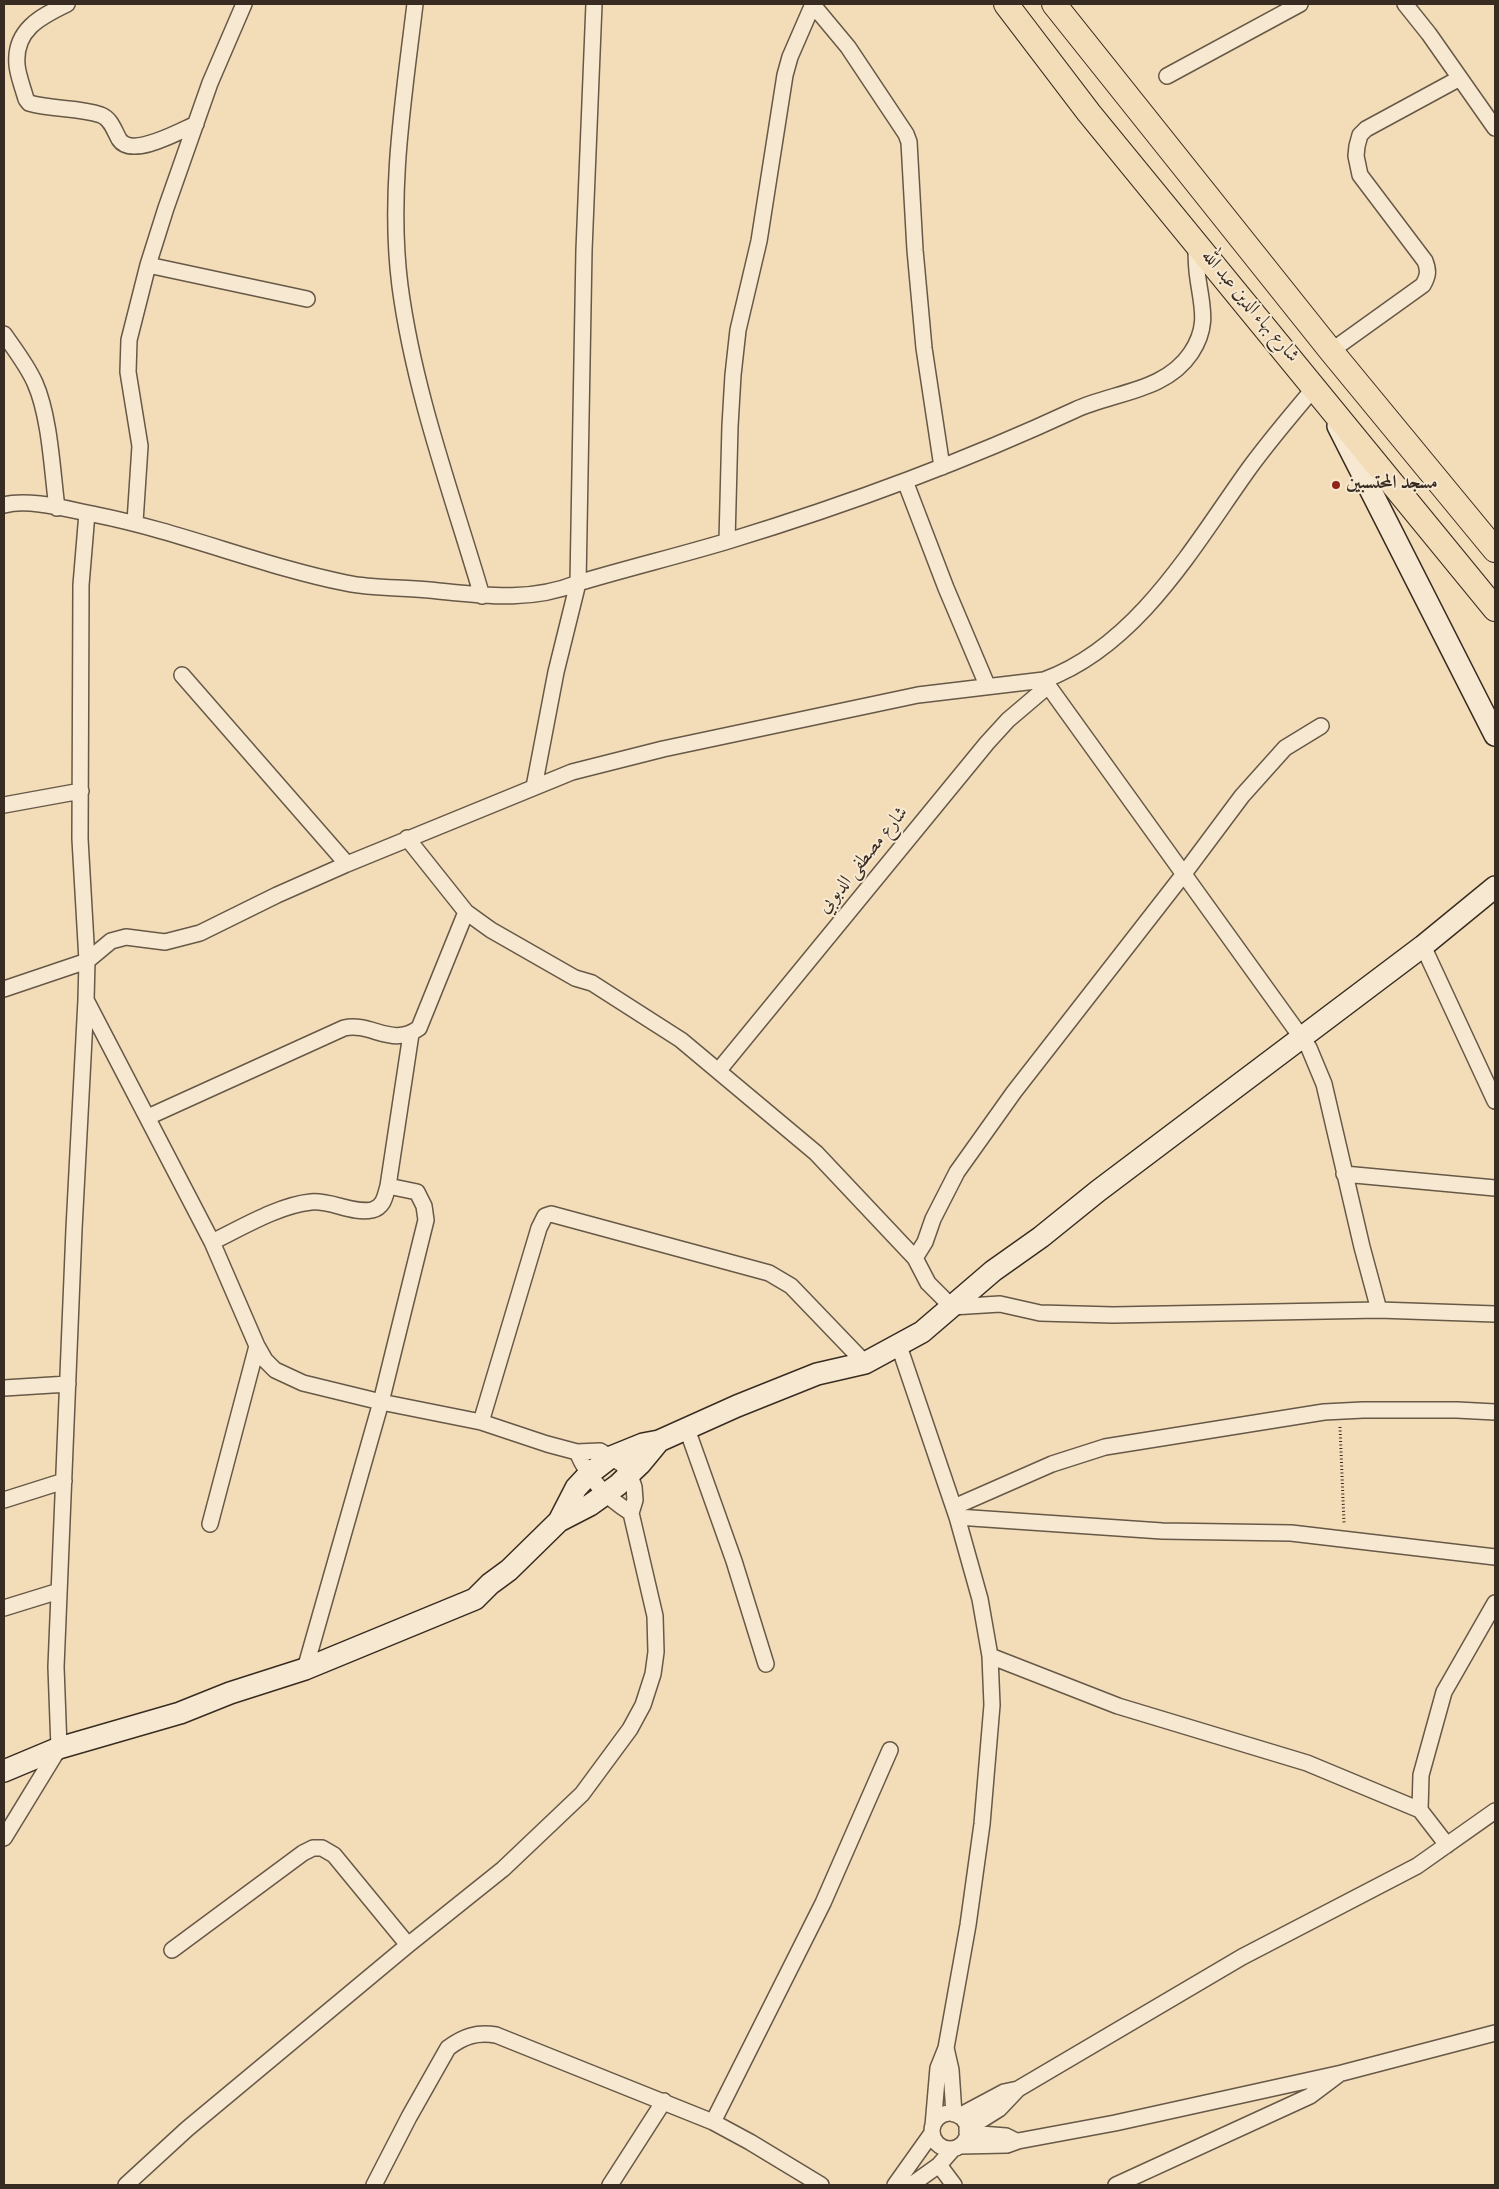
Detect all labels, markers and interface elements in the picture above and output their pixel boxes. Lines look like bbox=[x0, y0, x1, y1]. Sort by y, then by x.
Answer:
street label: شارع بهاء الدين عبد الله bbox=[1195, 246, 1303, 368]
place label: مسجد المحتسبين bbox=[1346, 474, 1438, 496]
marker: مسجد المحتسبين bbox=[1330, 479, 1342, 491]
street label: شارع مصطفى الدبوبي bbox=[814, 803, 914, 919]

